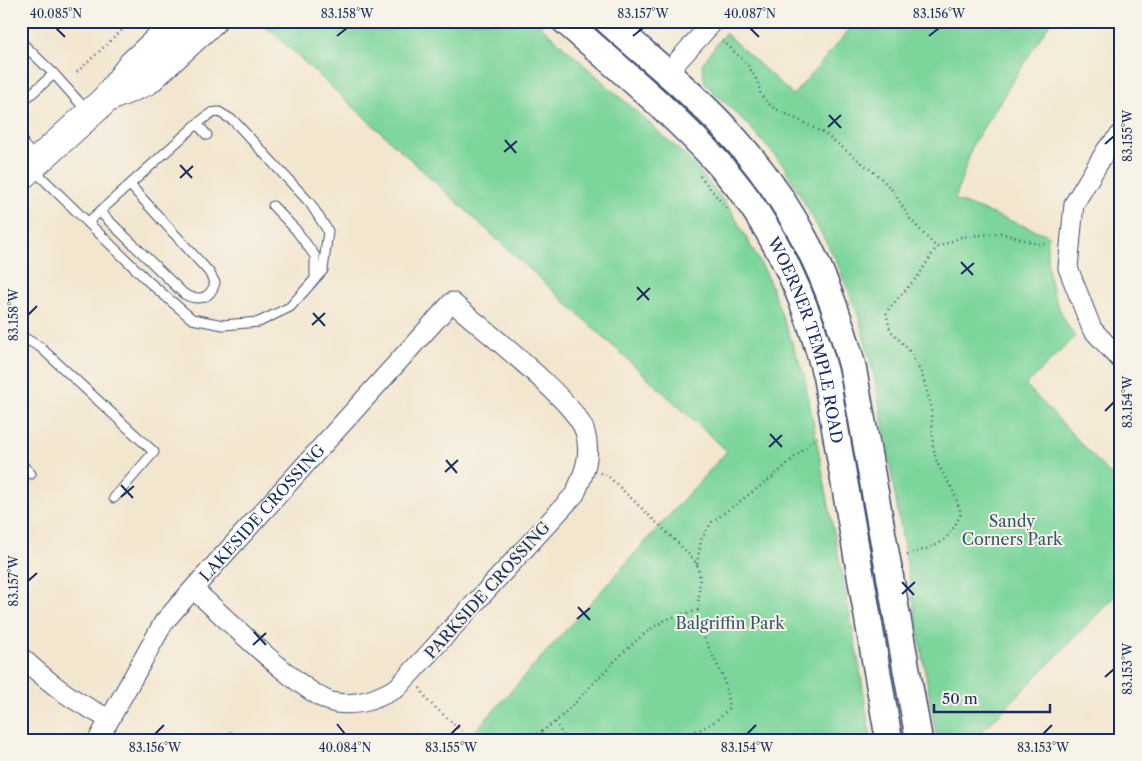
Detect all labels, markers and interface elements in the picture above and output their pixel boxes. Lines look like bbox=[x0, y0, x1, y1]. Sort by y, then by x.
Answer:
text: 40.085°N bbox=[30, 6, 82, 21]
text: 83.158°W bbox=[321, 6, 374, 21]
text: 83.157°W bbox=[617, 6, 670, 21]
text: 40.087°N bbox=[724, 6, 776, 21]
text: 83.156°W bbox=[913, 6, 966, 21]
text: 83.155°W bbox=[1120, 109, 1135, 162]
street label: WOERNER TEMPLE ROAD bbox=[763, 232, 847, 445]
text: 83.158°W bbox=[6, 288, 21, 341]
text: 83.154°W bbox=[1120, 375, 1135, 428]
street label: LAKESIDE CROSSING bbox=[195, 440, 329, 585]
park label: Sandy Corners Park bbox=[962, 511, 1063, 549]
street label: PARKSIDE CROSSING bbox=[420, 517, 554, 663]
text: 83.157°W bbox=[6, 554, 21, 607]
park label: Balgriffin Park bbox=[676, 613, 785, 633]
text: 83.153°W bbox=[1120, 642, 1135, 695]
scale bar bbox=[934, 681, 1051, 713]
text: 50 m bbox=[942, 689, 978, 708]
text: 83.156°W bbox=[129, 740, 182, 755]
text: 40.084°N bbox=[319, 740, 371, 755]
text: 83.155°W bbox=[425, 740, 478, 755]
text: 83.154°W bbox=[721, 740, 774, 755]
text: 83.153°W bbox=[1017, 740, 1070, 755]

